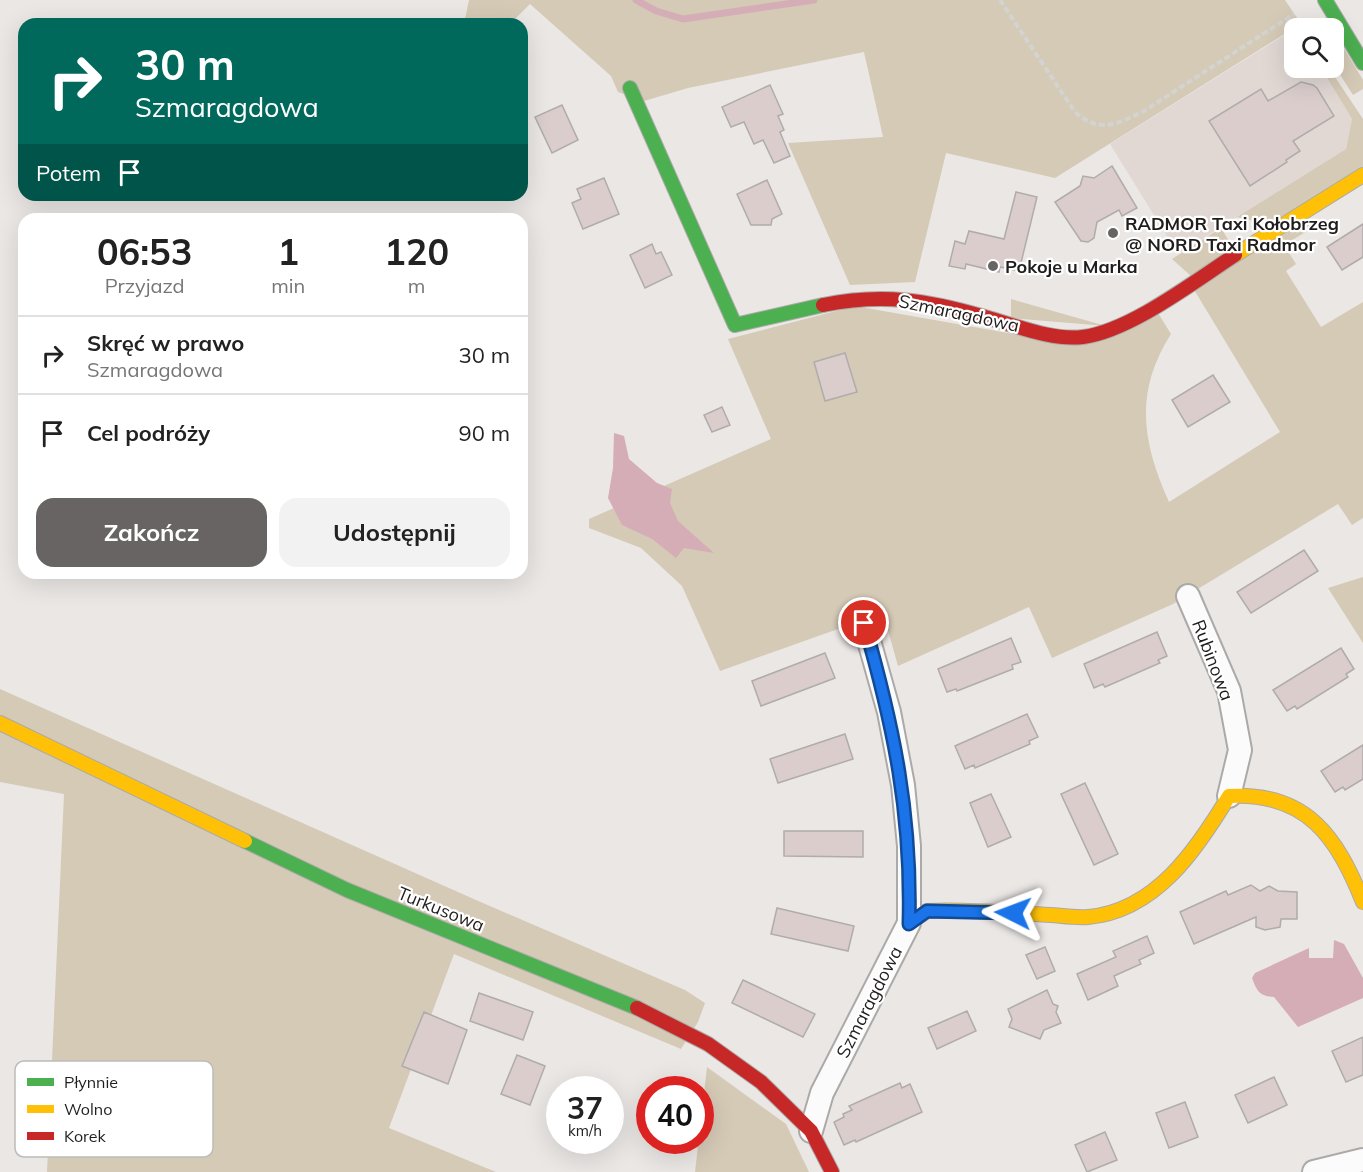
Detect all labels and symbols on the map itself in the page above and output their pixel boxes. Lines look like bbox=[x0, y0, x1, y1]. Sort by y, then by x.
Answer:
place label: RADMOR Taxi Kołobrzeg @ NORD Taxi Radmor bbox=[1125, 212, 1339, 256]
marker: RADMOR Taxi Kołobrzeg @ NORD Taxi Radmor bbox=[1106, 226, 1120, 240]
place label: Pokoje u Marka bbox=[1005, 255, 1138, 278]
marker: Pokoje u Marka bbox=[986, 259, 1000, 273]
street label: Szmaragdowa bbox=[897, 289, 1021, 337]
pin bbox=[838, 597, 889, 648]
street label: Rubinowa bbox=[1187, 616, 1239, 704]
street label: Turkusowa bbox=[394, 881, 488, 937]
position arrow bbox=[981, 881, 1045, 945]
street label: Szmaragdowa bbox=[831, 942, 907, 1062]
legend bbox=[15, 1061, 213, 1157]
text: Płynnie bbox=[64, 1072, 118, 1092]
speed limit sign: 40 bbox=[636, 1076, 714, 1154]
text: Wolno bbox=[64, 1099, 112, 1119]
text: Korek bbox=[64, 1126, 107, 1146]

